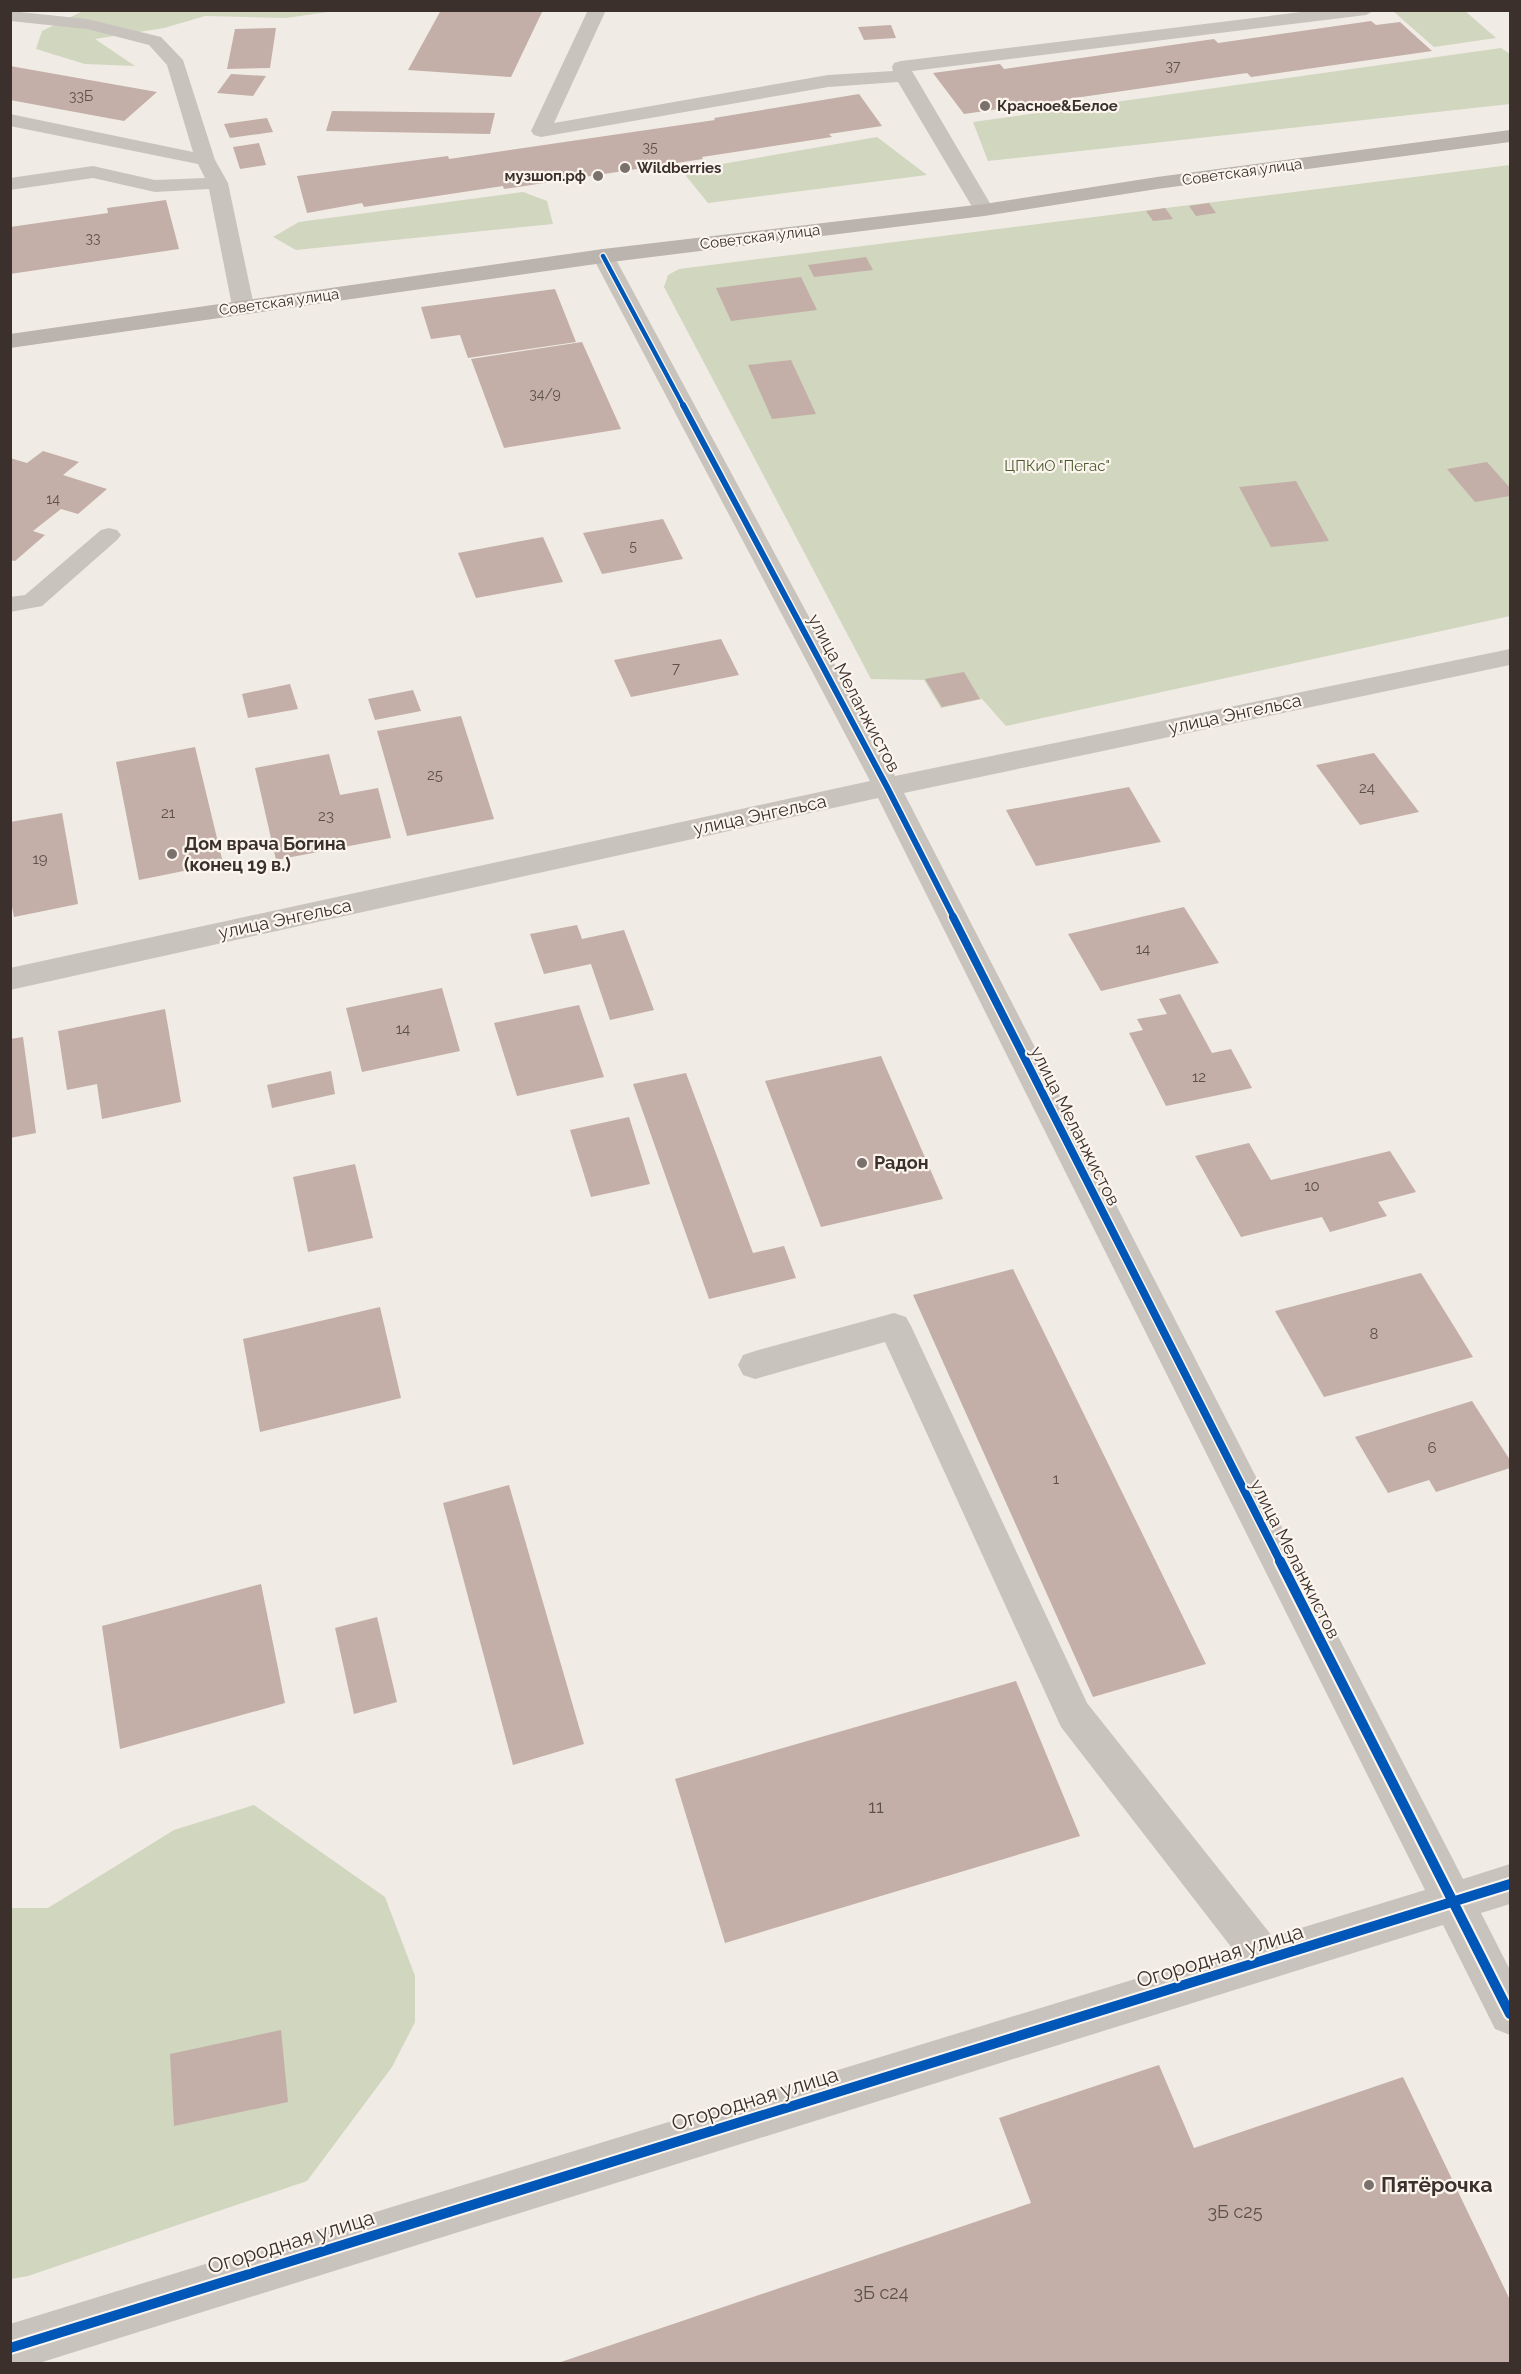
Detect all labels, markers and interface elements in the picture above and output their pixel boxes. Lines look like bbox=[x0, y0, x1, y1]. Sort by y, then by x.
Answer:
house number: 37 bbox=[1166, 58, 1181, 74]
house number: 33Б bbox=[69, 88, 93, 104]
place label: Красное&Белое bbox=[997, 97, 1118, 115]
marker: Красное&Белое bbox=[978, 99, 992, 113]
house number: 35 bbox=[642, 139, 658, 155]
street label: Советская улица bbox=[1181, 155, 1303, 189]
place label: Wildberries bbox=[637, 159, 721, 177]
marker: Wildberries bbox=[618, 161, 632, 175]
place label: музшоп.рф bbox=[504, 167, 586, 185]
marker: музшоп.рф bbox=[591, 169, 605, 183]
street label: Советская улица bbox=[699, 221, 821, 253]
house number: 33 bbox=[86, 230, 100, 246]
street label: Советская улица bbox=[218, 285, 340, 319]
house number: 34/9 bbox=[529, 386, 561, 402]
park label: ЦПКиО "Пегас" bbox=[1004, 457, 1110, 475]
house number: 14 bbox=[46, 491, 60, 507]
house number: 5 bbox=[629, 538, 637, 554]
street label: улица Меланжистов bbox=[804, 610, 905, 775]
house number: 7 bbox=[672, 659, 680, 677]
street label: улица Энгельса bbox=[1166, 689, 1303, 738]
house number: 25 bbox=[427, 766, 443, 784]
house number: 24 bbox=[1359, 779, 1375, 797]
street label: улица Энгельса bbox=[691, 790, 828, 839]
house number: 21 bbox=[161, 804, 176, 822]
house number: 23 bbox=[318, 807, 334, 825]
place label: Дом врача Богина (конец 19 в.) bbox=[184, 833, 346, 875]
marker: Дом врача Богина (конец 19 в.) bbox=[165, 847, 179, 861]
house number: 19 bbox=[32, 850, 48, 868]
street label: улица Энгельса bbox=[216, 894, 353, 943]
house number: 14 bbox=[1136, 940, 1150, 958]
house number: 14 bbox=[396, 1020, 410, 1038]
street label: улица Меланжистов bbox=[1026, 1043, 1125, 1209]
house number: 12 bbox=[1192, 1068, 1206, 1086]
place label: Радон bbox=[874, 1152, 929, 1173]
marker: Радон bbox=[855, 1156, 869, 1170]
house number: 10 bbox=[1304, 1177, 1320, 1195]
house number: 8 bbox=[1370, 1325, 1379, 1343]
house number: 6 bbox=[1427, 1439, 1437, 1457]
house number: 1 bbox=[1053, 1470, 1060, 1488]
street label: улица Меланжистов bbox=[1246, 1476, 1345, 1642]
house number: 11 bbox=[868, 1796, 884, 1817]
street label: Огородная улица bbox=[1133, 1918, 1306, 1993]
street label: Огородная улица bbox=[668, 2061, 841, 2136]
place label: Пятёрочка bbox=[1381, 2172, 1493, 2197]
marker: Пятёрочка bbox=[1362, 2178, 1376, 2192]
house number: 3Б с25 bbox=[1207, 2201, 1263, 2222]
street label: Огородная улица bbox=[204, 2204, 377, 2279]
house number: 3Б с24 bbox=[853, 2282, 909, 2303]

